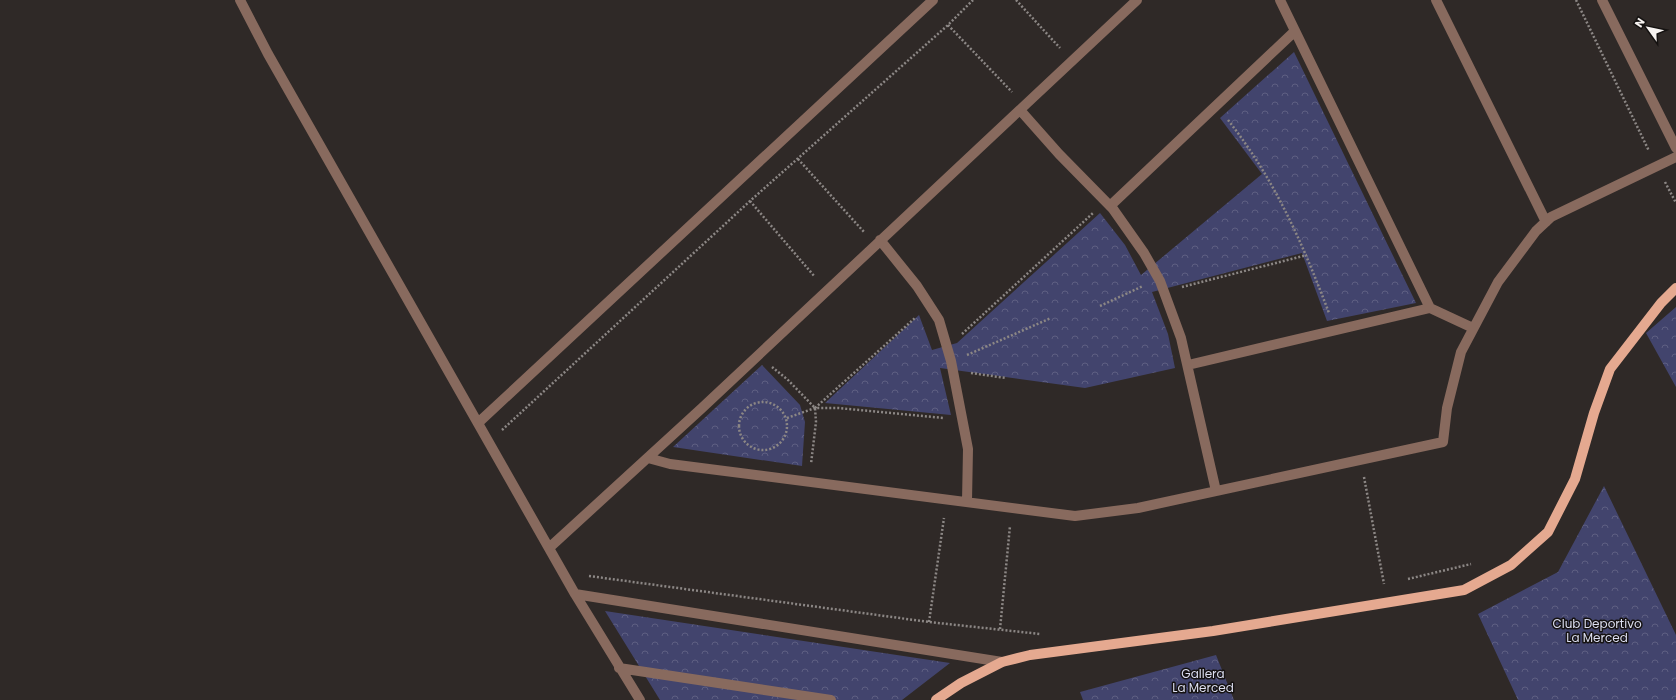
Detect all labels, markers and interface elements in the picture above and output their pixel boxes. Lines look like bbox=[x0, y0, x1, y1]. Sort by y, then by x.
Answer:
north arrow bbox=[1628, 8, 1668, 48]
text: N bbox=[1631, 15, 1649, 30]
park label: Club Deportivo La Merced bbox=[1552, 615, 1642, 646]
park label: Gallera La Merced bbox=[1172, 665, 1234, 696]

